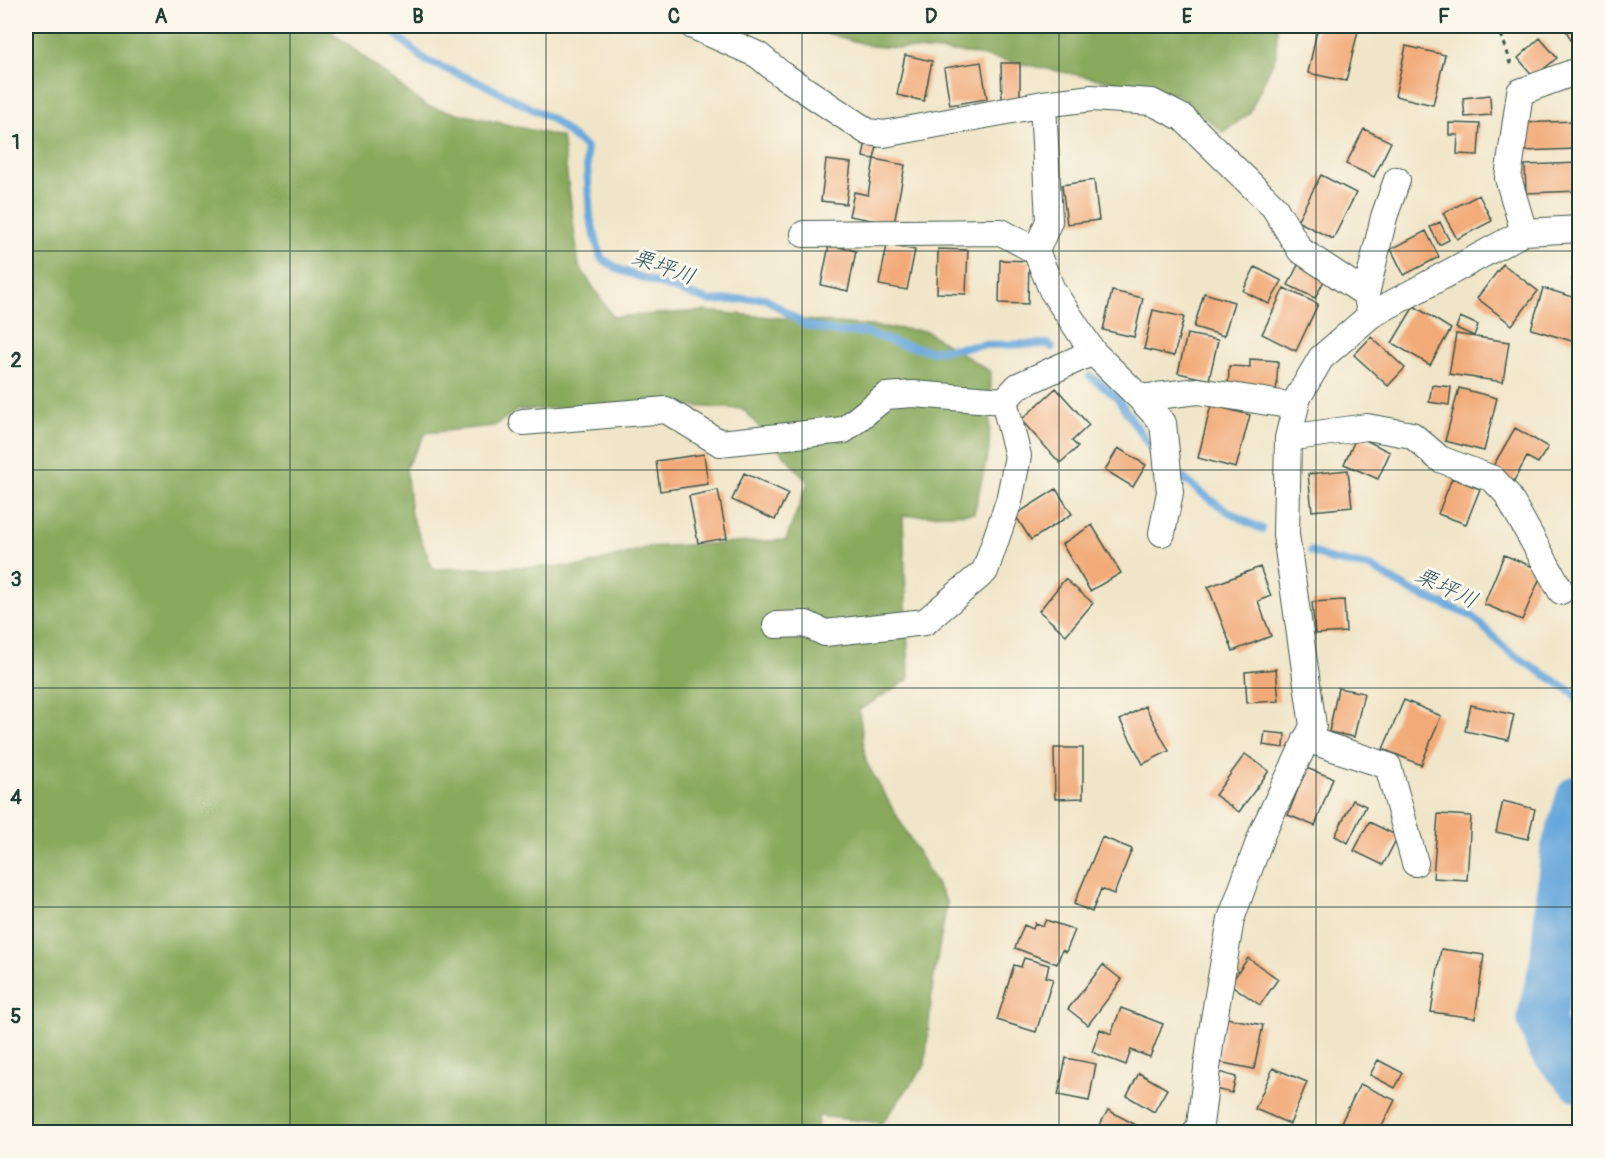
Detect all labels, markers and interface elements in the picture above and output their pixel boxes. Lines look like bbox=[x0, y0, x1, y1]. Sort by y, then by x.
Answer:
text: A bbox=[155, 4, 168, 29]
text: B bbox=[412, 4, 424, 29]
text: C bbox=[668, 4, 680, 29]
text: D bbox=[925, 4, 938, 29]
text: E bbox=[1182, 4, 1193, 29]
text: F bbox=[1438, 4, 1450, 29]
text: 1 bbox=[12, 130, 20, 155]
water label: 栗坪川 bbox=[628, 242, 699, 291]
text: 2 bbox=[10, 348, 22, 373]
water label: 栗坪川 bbox=[1411, 561, 1482, 615]
text: 3 bbox=[10, 567, 22, 592]
text: 4 bbox=[10, 785, 22, 810]
text: 5 bbox=[11, 1004, 22, 1029]

